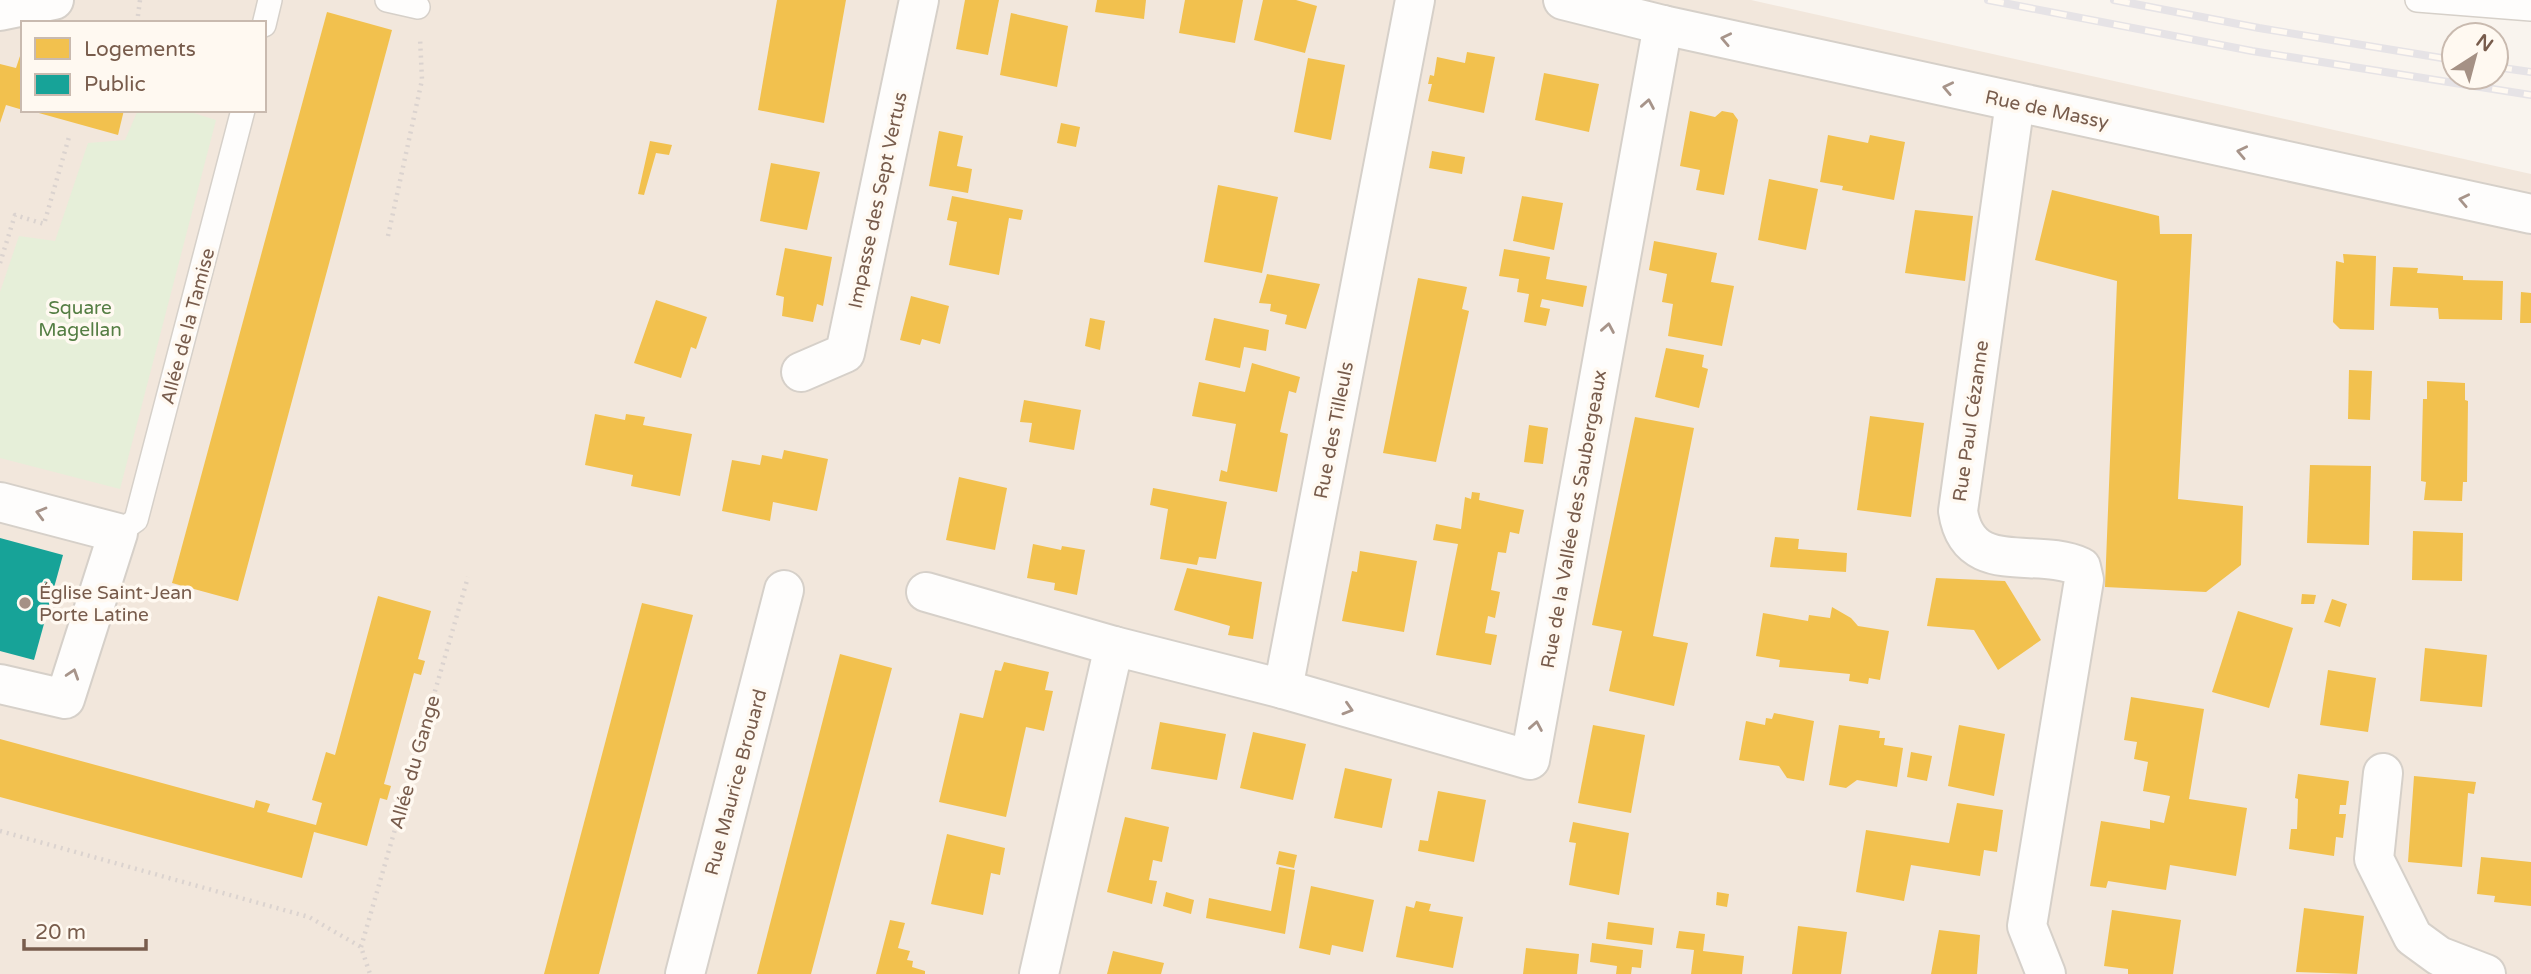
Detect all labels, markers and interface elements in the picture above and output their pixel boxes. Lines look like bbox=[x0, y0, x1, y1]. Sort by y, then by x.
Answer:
legend bbox=[21, 21, 266, 112]
north arrow bbox=[2440, 21, 2510, 91]
text: N bbox=[2472, 30, 2497, 56]
one-way arrow bbox=[1720, 32, 1732, 47]
text: Logements bbox=[84, 37, 196, 62]
text: Public bbox=[84, 72, 146, 97]
one-way arrow bbox=[1942, 81, 1954, 96]
street label: Rue de Massy bbox=[1983, 86, 2111, 134]
street label: Impasse des Sept Vertus bbox=[844, 90, 912, 310]
one-way arrow bbox=[1640, 98, 1655, 110]
one-way arrow bbox=[2236, 145, 2248, 160]
one-way arrow bbox=[2458, 194, 2470, 208]
street label: Allée de la Tamise bbox=[157, 246, 219, 407]
park label: Square Magellan bbox=[38, 297, 122, 341]
one-way arrow bbox=[1599, 322, 1614, 334]
street label: Rue Paul Cézanne bbox=[1949, 339, 1993, 503]
street label: Rue des Tilleuls bbox=[1310, 360, 1358, 501]
street label: Rue de la Vallée des Saubergeaux bbox=[1537, 368, 1611, 670]
one-way arrow bbox=[35, 507, 47, 521]
place label: Église Saint-Jean Porte Latine bbox=[39, 582, 192, 626]
marker: Église Saint-Jean Porte Latine bbox=[17, 595, 33, 611]
one-way arrow bbox=[65, 668, 79, 681]
street label: Rue Maurice Brouard bbox=[701, 687, 771, 878]
street label: Allée du Gange bbox=[385, 693, 445, 832]
one-way arrow bbox=[1342, 701, 1354, 716]
one-way arrow bbox=[1528, 720, 1543, 732]
scale bar bbox=[24, 908, 147, 952]
text: 20 m bbox=[35, 920, 86, 945]

